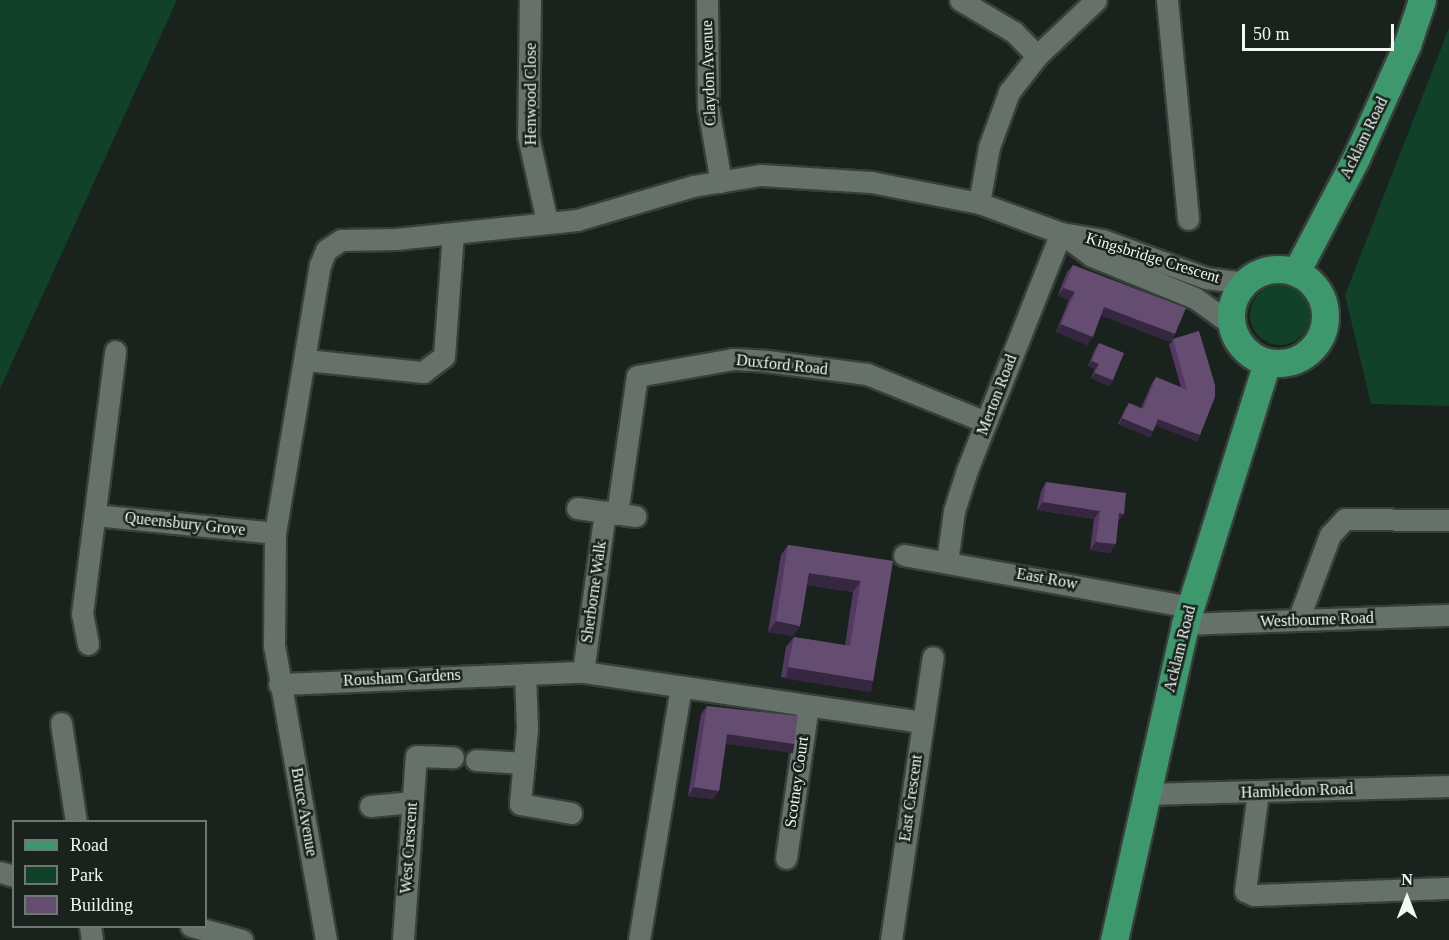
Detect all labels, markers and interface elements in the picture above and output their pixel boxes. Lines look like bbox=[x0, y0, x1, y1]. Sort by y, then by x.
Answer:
scale bar bbox=[1245, 12, 1396, 50]
street label: Claydon Avenue bbox=[698, 19, 720, 127]
text: 50 m bbox=[1253, 24, 1290, 44]
street label: Henwood Close bbox=[521, 43, 541, 145]
street label: Acklam Road bbox=[1336, 94, 1392, 182]
street label: Kingsbridge Crescent bbox=[1084, 228, 1222, 288]
street label: Duxford Road bbox=[735, 351, 829, 379]
street label: Merton Road bbox=[973, 352, 1021, 438]
street label: Queensbury Grove bbox=[124, 508, 246, 540]
street label: Sherborne Walk bbox=[577, 540, 611, 644]
street label: East Row bbox=[1015, 564, 1079, 594]
street label: Acklam Road bbox=[1160, 604, 1200, 694]
street label: Westbourne Road bbox=[1260, 608, 1374, 632]
street label: Rousham Gardens bbox=[343, 665, 461, 691]
street label: Scotney Court bbox=[781, 735, 813, 829]
street label: East Crescent bbox=[895, 753, 927, 843]
street label: Bruce Avenue bbox=[287, 766, 321, 858]
street label: Hambledon Road bbox=[1240, 779, 1354, 803]
street label: West Crescent bbox=[396, 802, 422, 894]
legend bbox=[12, 820, 207, 928]
text: Road bbox=[70, 835, 108, 855]
text: Park bbox=[70, 865, 103, 885]
north arrow bbox=[1377, 868, 1437, 928]
text: N bbox=[1401, 871, 1413, 888]
text: Building bbox=[70, 895, 133, 915]

